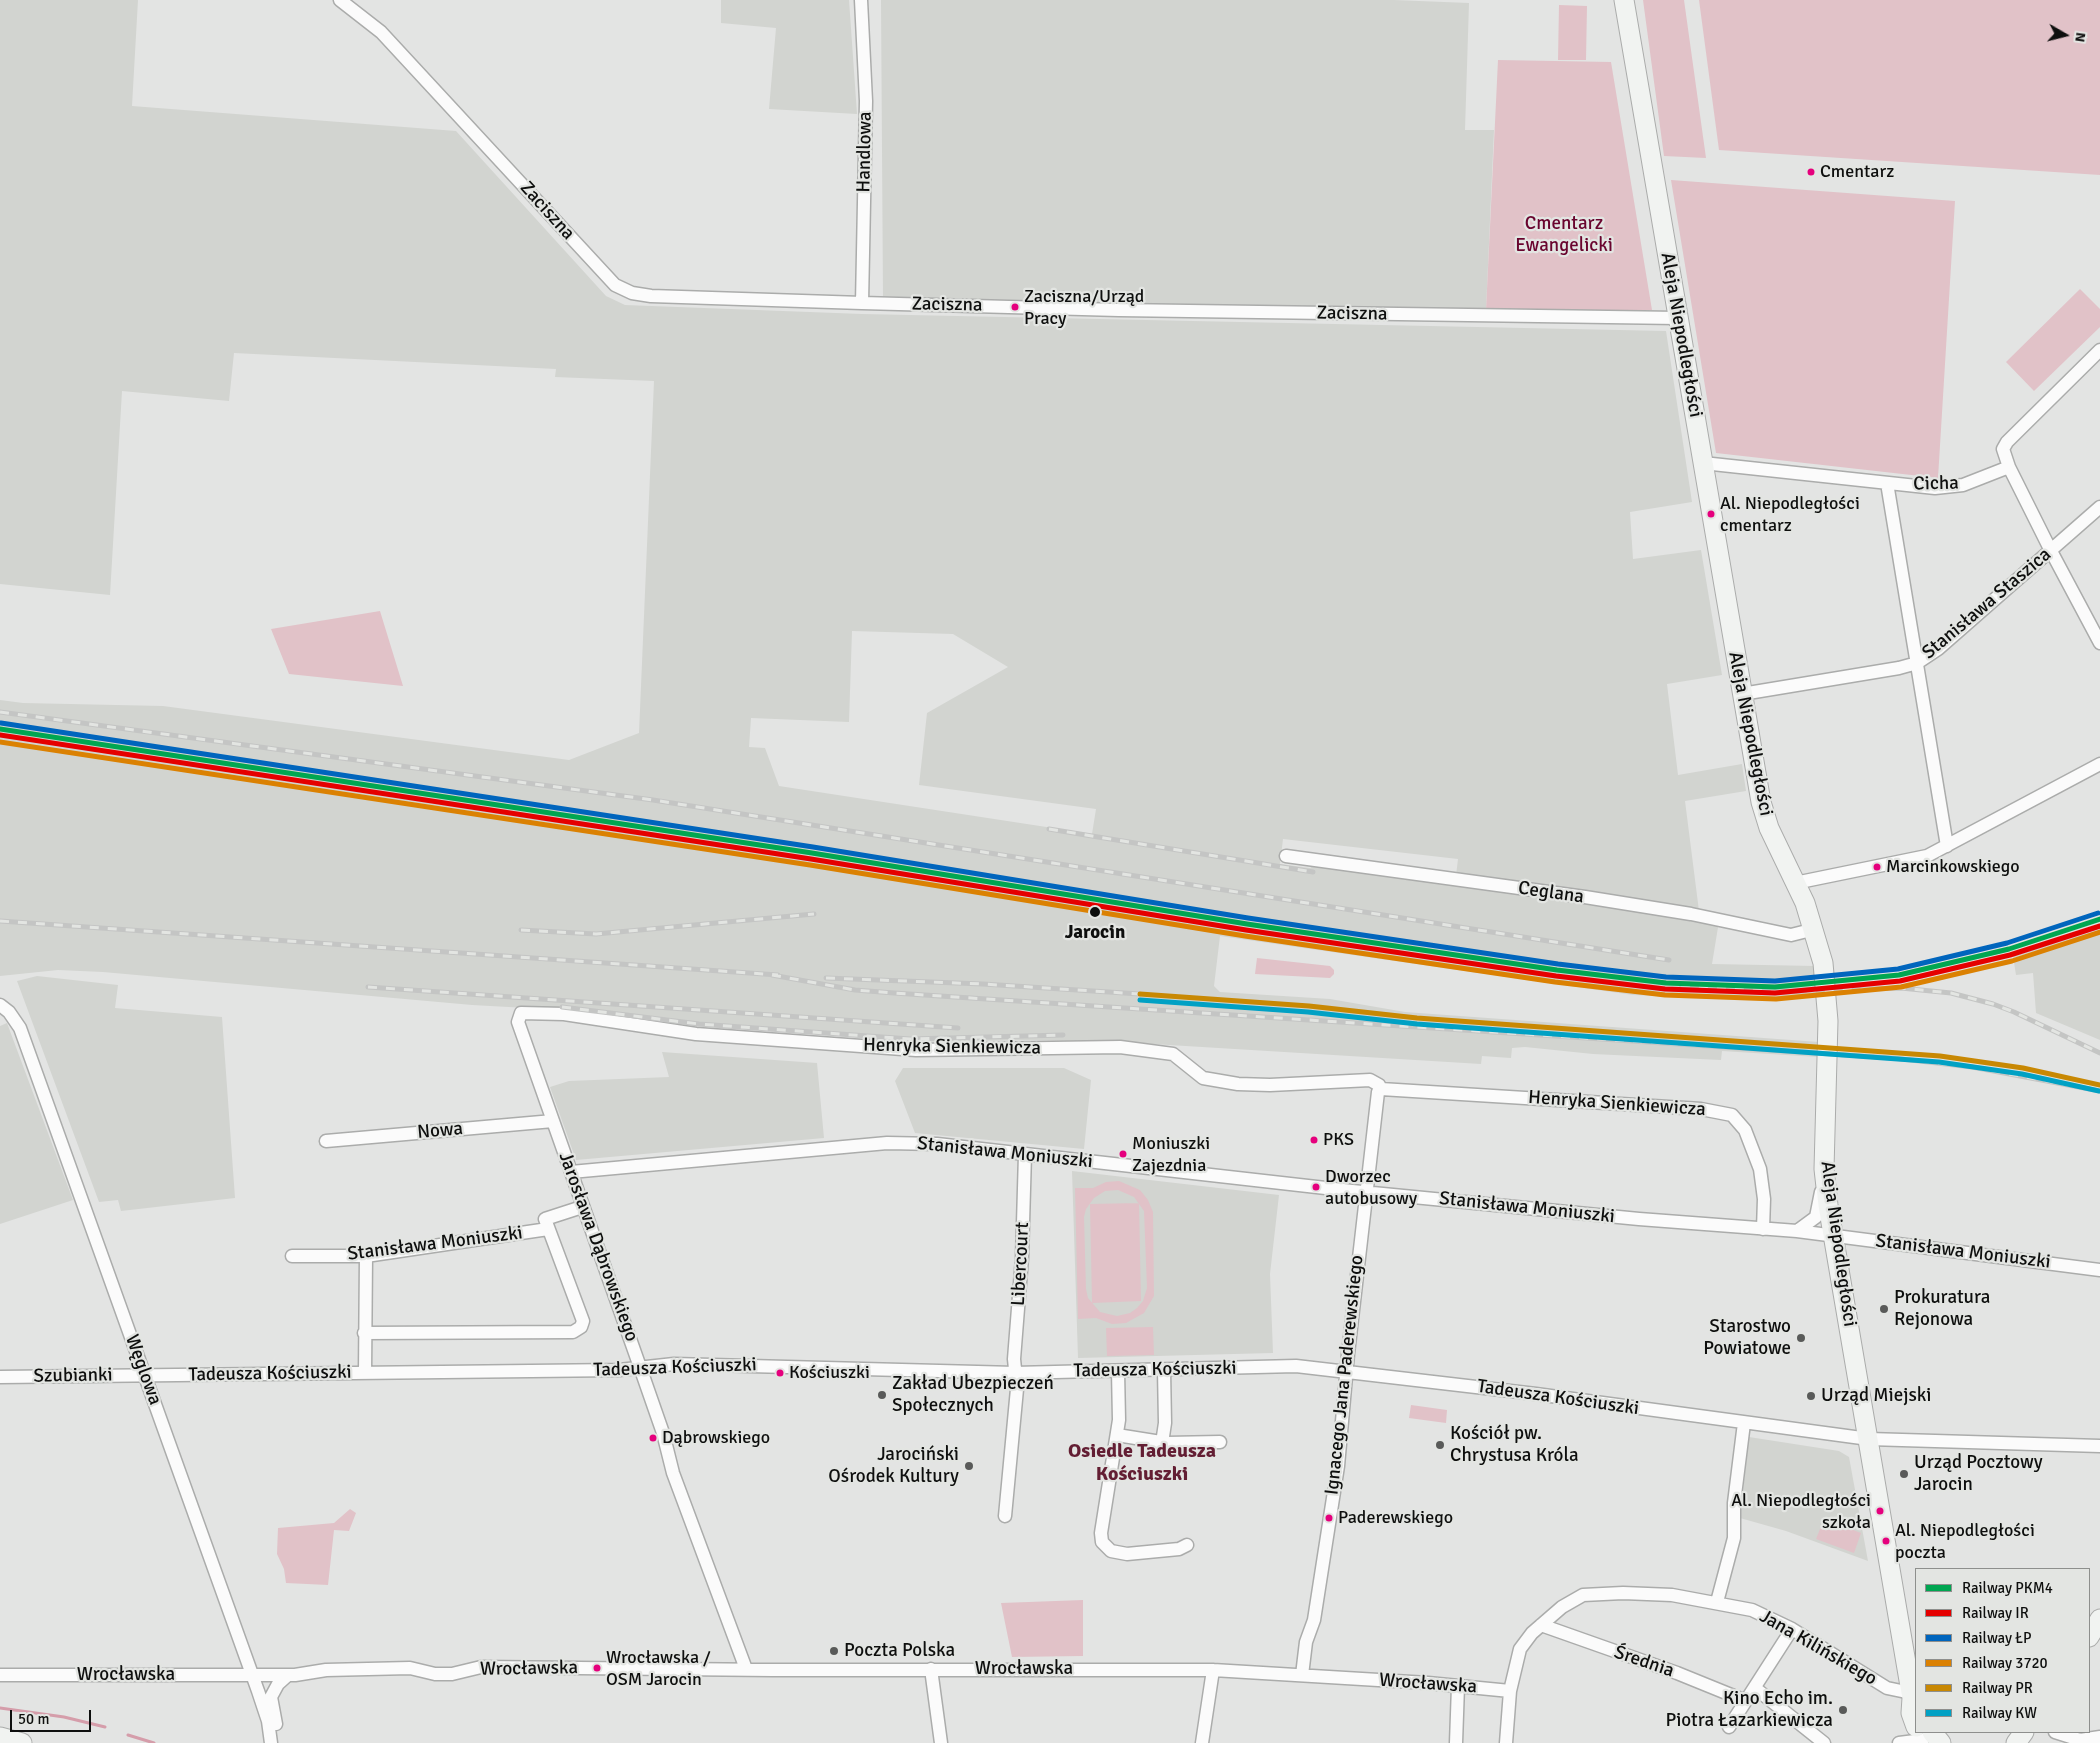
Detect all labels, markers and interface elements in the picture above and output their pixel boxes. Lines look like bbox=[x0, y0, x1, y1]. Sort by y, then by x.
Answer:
north arrow bbox=[2040, 10, 2090, 60]
text: N bbox=[2071, 31, 2089, 43]
street label: Handlowa bbox=[853, 111, 877, 193]
place label: Cmentarz bbox=[1820, 161, 1894, 183]
marker: Cmentarz bbox=[1806, 167, 1816, 177]
street label: Zaciszna bbox=[515, 177, 579, 245]
park label: Cmentarz Ewangelicki bbox=[1515, 213, 1613, 257]
street label: Aleja Niepodległości bbox=[1655, 251, 1707, 419]
place label: Zaciszna/Urząd Pracy bbox=[1024, 286, 1144, 328]
street label: Zaciszna bbox=[911, 293, 983, 317]
marker: Zaciszna/Urząd Pracy bbox=[1010, 302, 1020, 312]
street label: Zaciszna bbox=[1316, 302, 1388, 326]
street label: Cicha bbox=[1913, 472, 1959, 496]
place label: Al. Niepodległości cmentarz bbox=[1720, 493, 1860, 536]
marker: Al. Niepodległości cmentarz bbox=[1706, 509, 1716, 519]
street label: Stanisława Staszica bbox=[1918, 543, 2056, 665]
street label: Aleja Niepodległości bbox=[1723, 650, 1777, 818]
place label: Marcinkowskiego bbox=[1886, 856, 2020, 878]
marker: Marcinkowskiego bbox=[1872, 862, 1882, 872]
street label: Ceglana bbox=[1517, 877, 1585, 909]
marker: Jarocin bbox=[1088, 905, 1102, 919]
place label: Jarocin bbox=[1065, 922, 1125, 944]
street label: Henryka Sienkiewicza bbox=[863, 1034, 1041, 1060]
street label: Henryka Sienkiewicza bbox=[1527, 1086, 1707, 1122]
street label: Nowa bbox=[416, 1118, 464, 1144]
place label: PKS bbox=[1323, 1129, 1354, 1151]
street label: Stanisława Moniuszki bbox=[916, 1132, 1094, 1174]
place label: Moniuszki Zajezdnia bbox=[1132, 1133, 1210, 1176]
marker: PKS bbox=[1309, 1135, 1319, 1145]
street label: Jarosława Dąbrowskiego bbox=[553, 1149, 643, 1345]
marker: Moniuszki Zajezdnia bbox=[1118, 1149, 1128, 1159]
street label: Aleja Niepodległości bbox=[1815, 1160, 1861, 1328]
place label: Dworzec autobusowy bbox=[1325, 1166, 1417, 1208]
marker: Dworzec autobusowy bbox=[1311, 1182, 1321, 1192]
street label: Stanisława Moniuszki bbox=[1438, 1187, 1616, 1229]
street label: Libercourt bbox=[1007, 1221, 1035, 1307]
street label: Stanisława Moniuszki bbox=[346, 1222, 524, 1266]
street label: Stanisława Moniuszki bbox=[1874, 1230, 2052, 1274]
street label: Ignacego Jana Paderewskiego bbox=[1321, 1254, 1369, 1496]
place label: Prokuratura Rejonowa bbox=[1894, 1287, 1990, 1331]
marker: Prokuratura Rejonowa bbox=[1878, 1303, 1890, 1315]
place label: Starostwo Powiatowe bbox=[1703, 1316, 1791, 1360]
street label: Węglowa bbox=[120, 1332, 166, 1408]
marker: Starostwo Powiatowe bbox=[1795, 1332, 1807, 1344]
street label: Tadeusza Kościuszki bbox=[593, 1354, 757, 1382]
street label: Tadeusza Kościuszki bbox=[1073, 1357, 1237, 1383]
street label: Tadeusza Kościuszki bbox=[188, 1361, 352, 1387]
place label: Kościuszki bbox=[789, 1362, 870, 1384]
street label: Szubianki bbox=[33, 1364, 113, 1388]
marker: Kościuszki bbox=[775, 1368, 785, 1378]
place label: Zakład Ubezpieczeń Społecznych bbox=[892, 1373, 1054, 1417]
street label: Tadeusza Kościuszki bbox=[1476, 1375, 1640, 1421]
place label: Urząd Miejski bbox=[1821, 1385, 1931, 1407]
marker: Zakład Ubezpieczeń Społecznych bbox=[876, 1389, 888, 1401]
marker: Urząd Miejski bbox=[1805, 1390, 1817, 1402]
place label: Kościół pw. Chrystusa Króla bbox=[1450, 1423, 1579, 1467]
place label: Dąbrowskiego bbox=[662, 1427, 770, 1449]
marker: Dąbrowskiego bbox=[648, 1433, 658, 1443]
marker: Kościół pw. Chrystusa Króla bbox=[1434, 1439, 1446, 1451]
district label: Osiedle Tadeusza Kościuszki bbox=[1068, 1440, 1216, 1487]
place label: Jarociński Ośrodek Kultury bbox=[828, 1444, 959, 1488]
place label: Urząd Pocztowy Jarocin bbox=[1914, 1452, 2043, 1496]
marker: Jarociński Ośrodek Kultury bbox=[963, 1460, 975, 1472]
marker: Urząd Pocztowy Jarocin bbox=[1898, 1468, 1910, 1480]
place label: Al. Niepodległości szkoła bbox=[1731, 1490, 1871, 1532]
marker: Al. Niepodległości szkoła bbox=[1875, 1506, 1885, 1516]
place label: Paderewskiego bbox=[1338, 1507, 1453, 1529]
marker: Paderewskiego bbox=[1324, 1513, 1334, 1523]
place label: Al. Niepodległości poczta bbox=[1895, 1520, 2035, 1562]
marker: Al. Niepodległości poczta bbox=[1881, 1536, 1891, 1546]
legend bbox=[1915, 1568, 2090, 1733]
text: Railway PKM4 bbox=[1962, 1579, 2053, 1597]
text: Railway IR bbox=[1962, 1604, 2029, 1622]
street label: Jana Kilińskiego bbox=[1755, 1605, 1881, 1691]
text: Railway ŁP bbox=[1962, 1629, 2032, 1647]
place label: Poczta Polska bbox=[844, 1640, 955, 1662]
street label: Średnia bbox=[1611, 1641, 1677, 1683]
marker: Poczta Polska bbox=[828, 1645, 840, 1657]
place label: Wrocławska / OSM Jarocin bbox=[606, 1647, 711, 1690]
text: Railway 3720 bbox=[1962, 1654, 2048, 1672]
street label: Wrocławska bbox=[480, 1657, 578, 1681]
street label: Wrocławska bbox=[975, 1658, 1073, 1680]
marker: Wrocławska / OSM Jarocin bbox=[592, 1663, 602, 1673]
street label: Wrocławska bbox=[77, 1664, 175, 1686]
street label: Wrocławska bbox=[1378, 1669, 1478, 1699]
text: Railway PR bbox=[1962, 1679, 2033, 1697]
place label: Kino Echo im. Piotra Łazarkiewicza bbox=[1665, 1688, 1833, 1732]
scale bar bbox=[12, 1700, 94, 1732]
marker: Kino Echo im. Piotra Łazarkiewicza bbox=[1837, 1704, 1849, 1716]
text: Railway KW bbox=[1962, 1704, 2037, 1722]
text: 50 m bbox=[18, 1710, 49, 1728]

